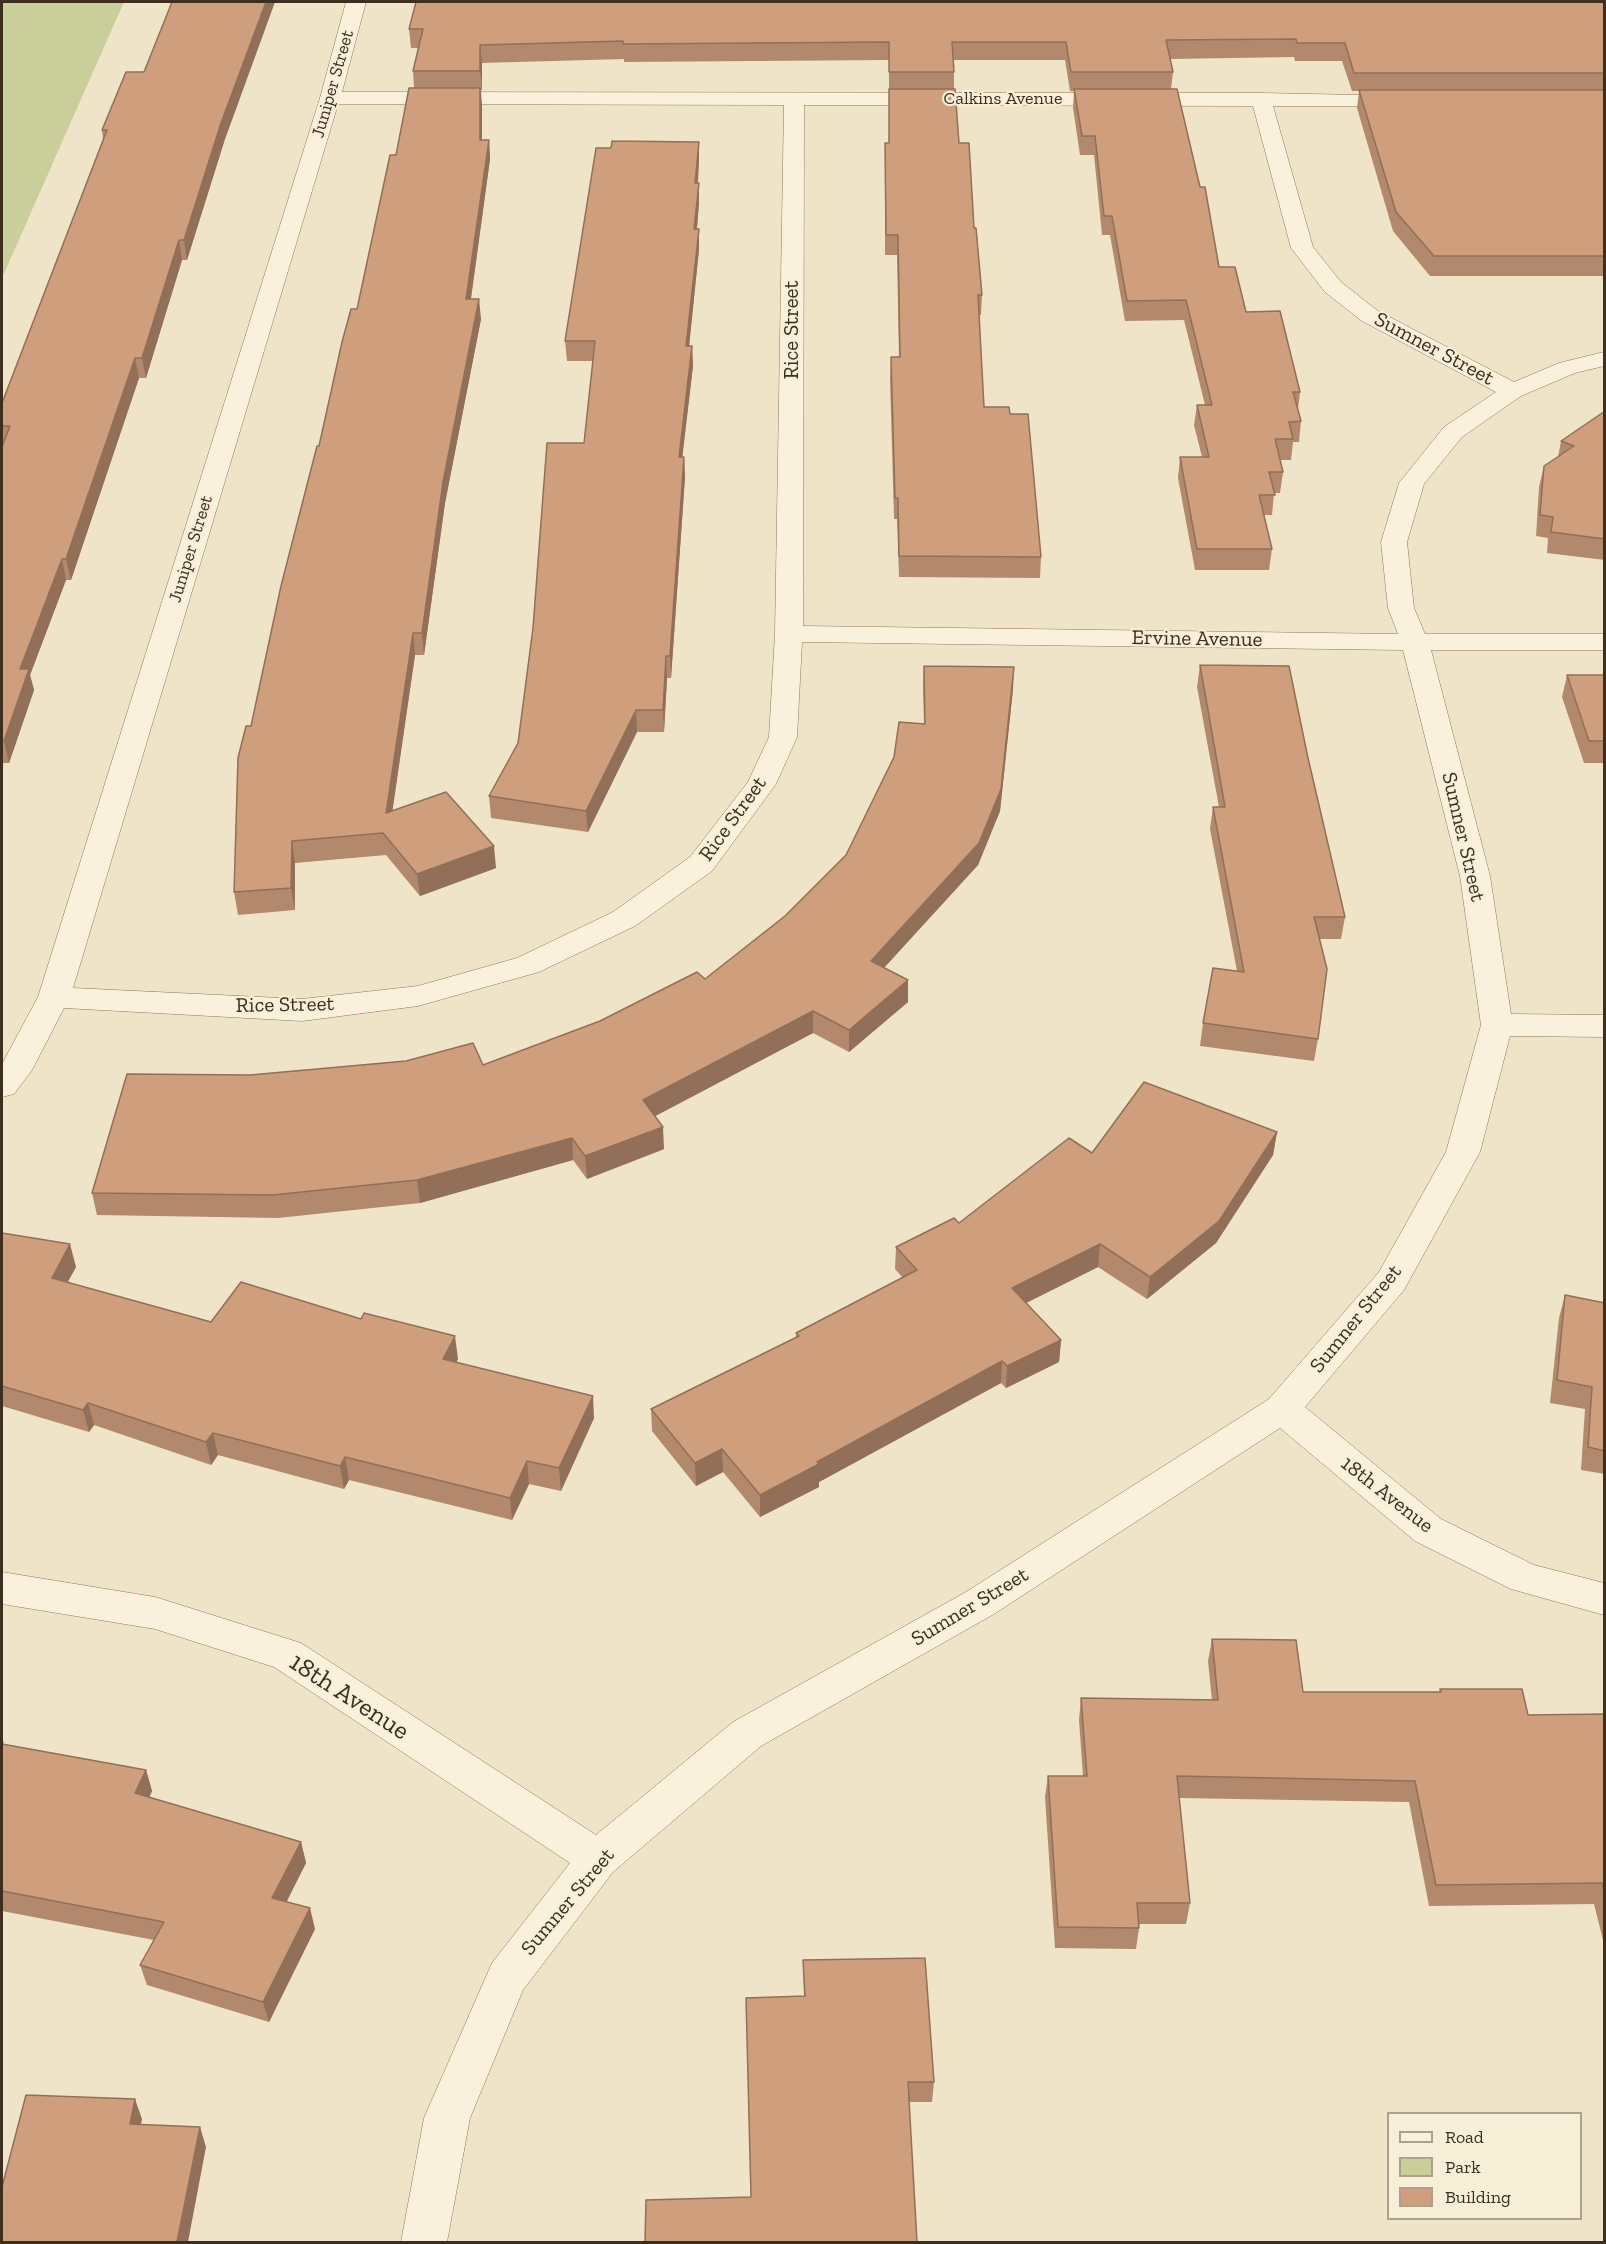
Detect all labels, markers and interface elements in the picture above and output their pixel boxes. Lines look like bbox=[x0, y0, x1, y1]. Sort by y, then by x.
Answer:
street label: Juniper Street bbox=[307, 28, 359, 140]
street label: Calkins Avenue bbox=[944, 88, 1062, 110]
street label: Rice Street bbox=[779, 281, 805, 379]
street label: Sumner Street bbox=[1370, 307, 1498, 391]
street label: Juniper Street bbox=[164, 493, 218, 605]
street label: Ervine Avenue bbox=[1131, 625, 1263, 653]
street label: Sumner Street bbox=[1436, 770, 1490, 904]
street label: Rice Street bbox=[694, 772, 772, 866]
street label: Rice Street bbox=[236, 992, 334, 1018]
street label: Sumner Street bbox=[1305, 1260, 1407, 1378]
street label: 18th Avenue bbox=[1336, 1451, 1438, 1539]
street label: Sumner Street bbox=[907, 1562, 1033, 1652]
street label: 18th Avenue bbox=[283, 1647, 415, 1747]
street label: Sumner Street bbox=[516, 1843, 620, 1961]
legend bbox=[1387, 2112, 1582, 2220]
text: Road bbox=[1445, 2126, 1484, 2148]
text: Park bbox=[1445, 2156, 1481, 2178]
text: Building bbox=[1445, 2186, 1511, 2208]

